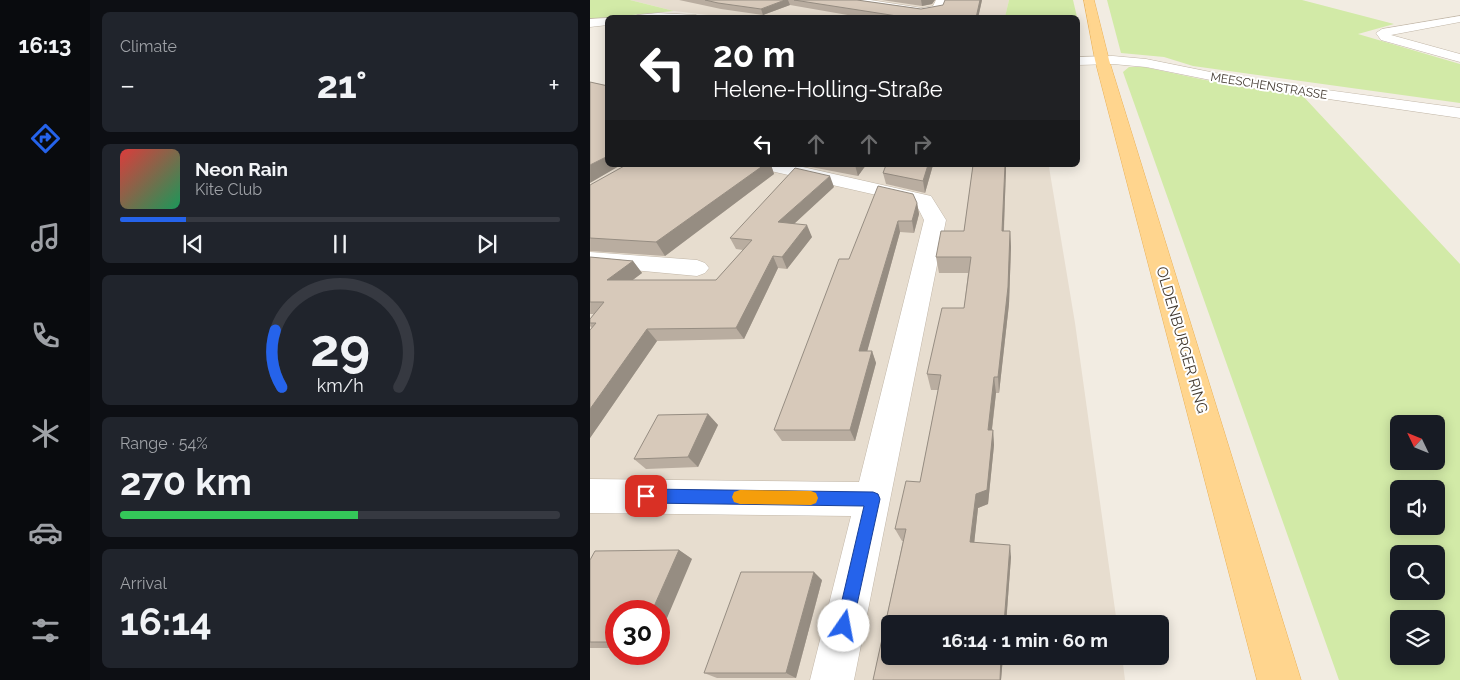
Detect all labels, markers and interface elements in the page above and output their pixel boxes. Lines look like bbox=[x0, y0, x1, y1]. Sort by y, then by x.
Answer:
text: 16:13 bbox=[19, 32, 71, 58]
text: 20 m bbox=[713, 34, 795, 75]
icon: left bbox=[630, 35, 695, 100]
text: Climate bbox=[120, 37, 177, 56]
text: 21° bbox=[317, 62, 367, 107]
text: − bbox=[120, 69, 135, 102]
text: + bbox=[548, 69, 560, 102]
street label: MEESCHENSTRASSE bbox=[1209, 70, 1329, 102]
text: Helene-Holling-Straße bbox=[713, 76, 943, 102]
icon: directions bbox=[28, 121, 63, 156]
icon: left bbox=[749, 130, 777, 158]
icon: ahead bbox=[802, 130, 830, 158]
icon: ahead bbox=[855, 130, 883, 158]
icon: right bbox=[908, 130, 936, 158]
text: Neon Rain bbox=[195, 158, 288, 180]
text: Kite Club bbox=[195, 180, 262, 199]
icon: music bbox=[28, 220, 63, 255]
icon: previous bbox=[179, 230, 207, 258]
icon: pause bbox=[326, 230, 354, 258]
icon: next bbox=[473, 230, 501, 258]
street label: OLDENBURGER RING bbox=[1152, 265, 1212, 415]
text: 29 bbox=[310, 317, 370, 378]
icon: phone bbox=[28, 318, 63, 353]
text: km/h bbox=[316, 375, 364, 396]
north arrow bbox=[1390, 415, 1445, 470]
map controls bbox=[1390, 415, 1445, 665]
icon: climate bbox=[28, 416, 63, 451]
text: Range · 54% bbox=[120, 434, 208, 453]
text: 270 km bbox=[120, 459, 252, 504]
pin bbox=[625, 475, 667, 517]
button: sound bbox=[1390, 480, 1445, 535]
icon: arrive bbox=[632, 482, 660, 510]
icon: car bbox=[28, 515, 63, 550]
button: search bbox=[1390, 545, 1445, 600]
text: Arrival bbox=[120, 574, 167, 593]
text: 16:14 bbox=[120, 599, 212, 644]
position arrow bbox=[817, 599, 869, 651]
speed limit sign: 30 bbox=[605, 600, 670, 665]
button: layers bbox=[1390, 610, 1445, 665]
icon: filters bbox=[28, 613, 63, 648]
text: 16:14 · 1 min · 60 m bbox=[942, 629, 1108, 651]

